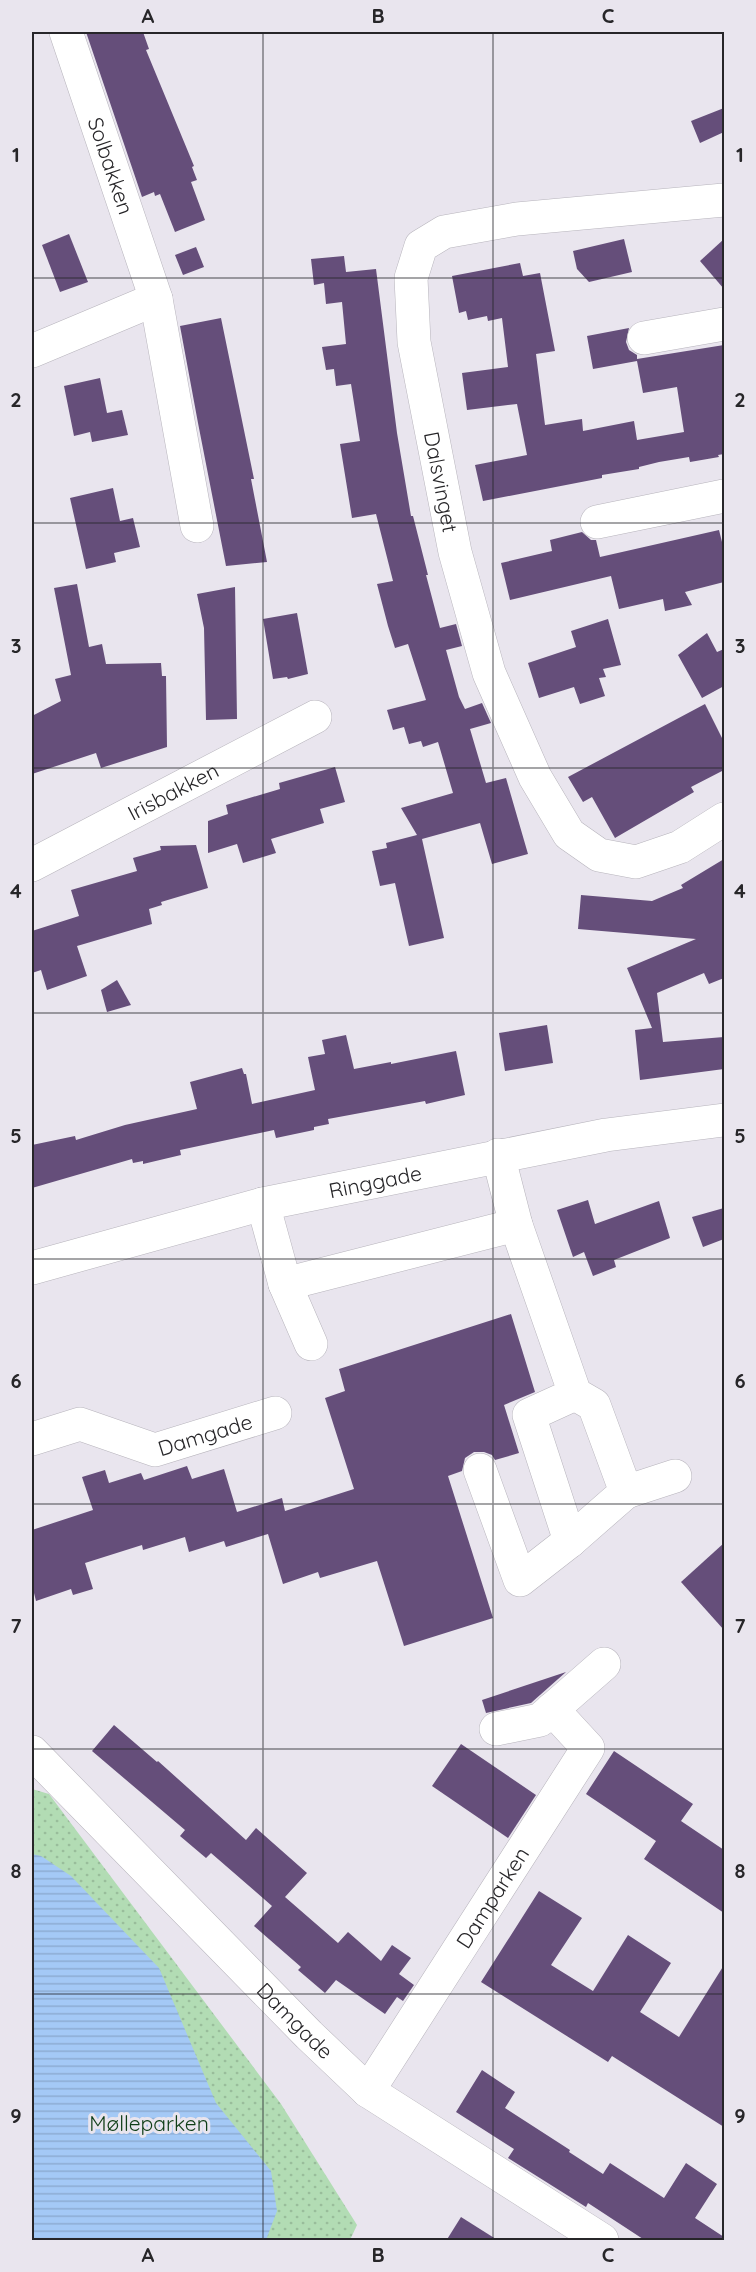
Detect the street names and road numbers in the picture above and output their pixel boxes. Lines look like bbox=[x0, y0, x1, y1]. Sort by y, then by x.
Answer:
street label: Solbakken bbox=[83, 114, 139, 218]
street label: Dalsvinget bbox=[419, 429, 464, 534]
street label: Irisbakken bbox=[123, 757, 223, 826]
street label: Ringgade bbox=[326, 1159, 424, 1203]
street label: Damgade bbox=[155, 1408, 255, 1461]
street label: Damparken bbox=[450, 1842, 534, 1953]
street label: Damgade bbox=[252, 1977, 339, 2064]

